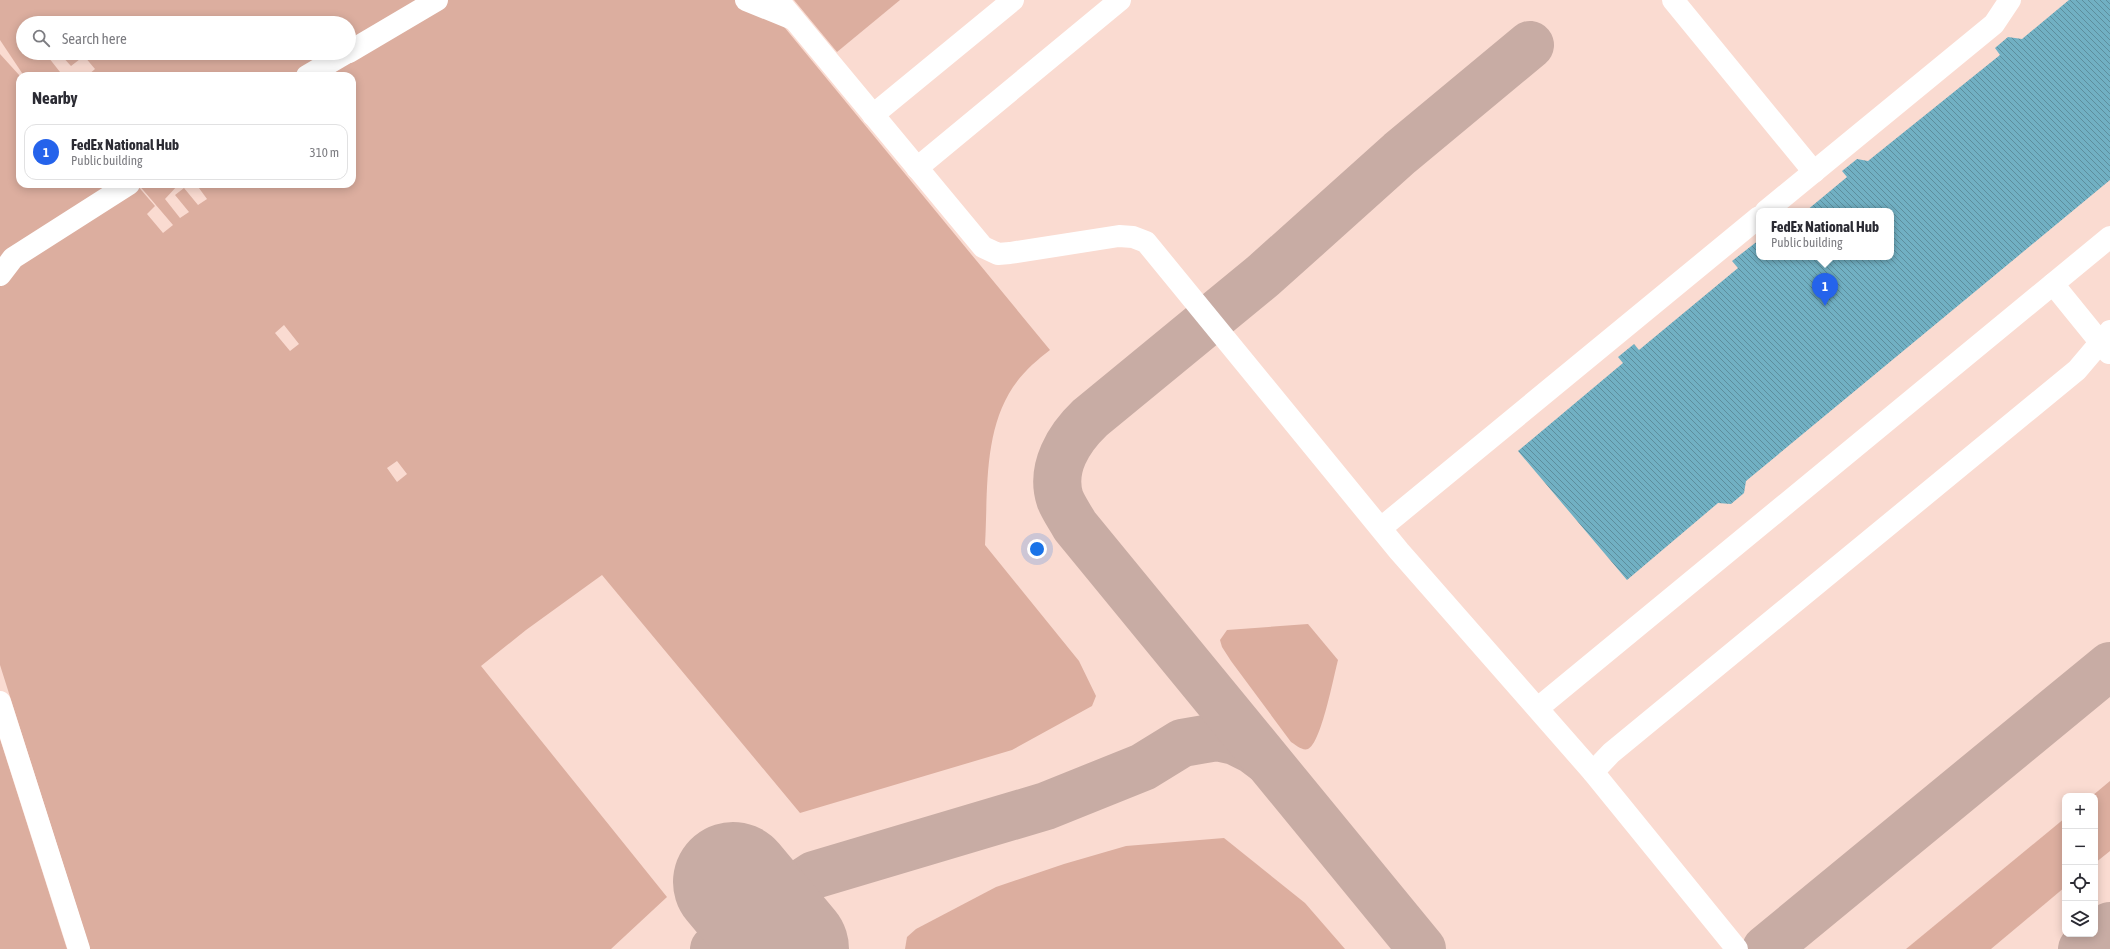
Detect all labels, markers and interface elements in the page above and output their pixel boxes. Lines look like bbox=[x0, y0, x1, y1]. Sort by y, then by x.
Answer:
search box bbox=[16, 16, 356, 60]
icon: search bbox=[30, 27, 52, 49]
text: Search here bbox=[62, 30, 127, 47]
text: Nearby bbox=[32, 88, 78, 108]
text: FedEx National Hub bbox=[71, 136, 179, 153]
text: 1 bbox=[43, 145, 49, 160]
text: 310 m bbox=[310, 145, 339, 160]
text: Public building bbox=[71, 153, 143, 168]
popup bbox=[1756, 208, 1894, 260]
text: FedEx National Hub bbox=[1771, 218, 1879, 235]
text: Public building bbox=[1771, 235, 1843, 250]
pin: 1 bbox=[1812, 273, 1838, 306]
your location bbox=[1027, 539, 1047, 559]
map controls bbox=[2062, 793, 2098, 937]
button: + bbox=[2062, 793, 2098, 829]
button: − bbox=[2062, 829, 2098, 865]
button: locate bbox=[2062, 865, 2098, 901]
button: layers bbox=[2062, 901, 2098, 937]

